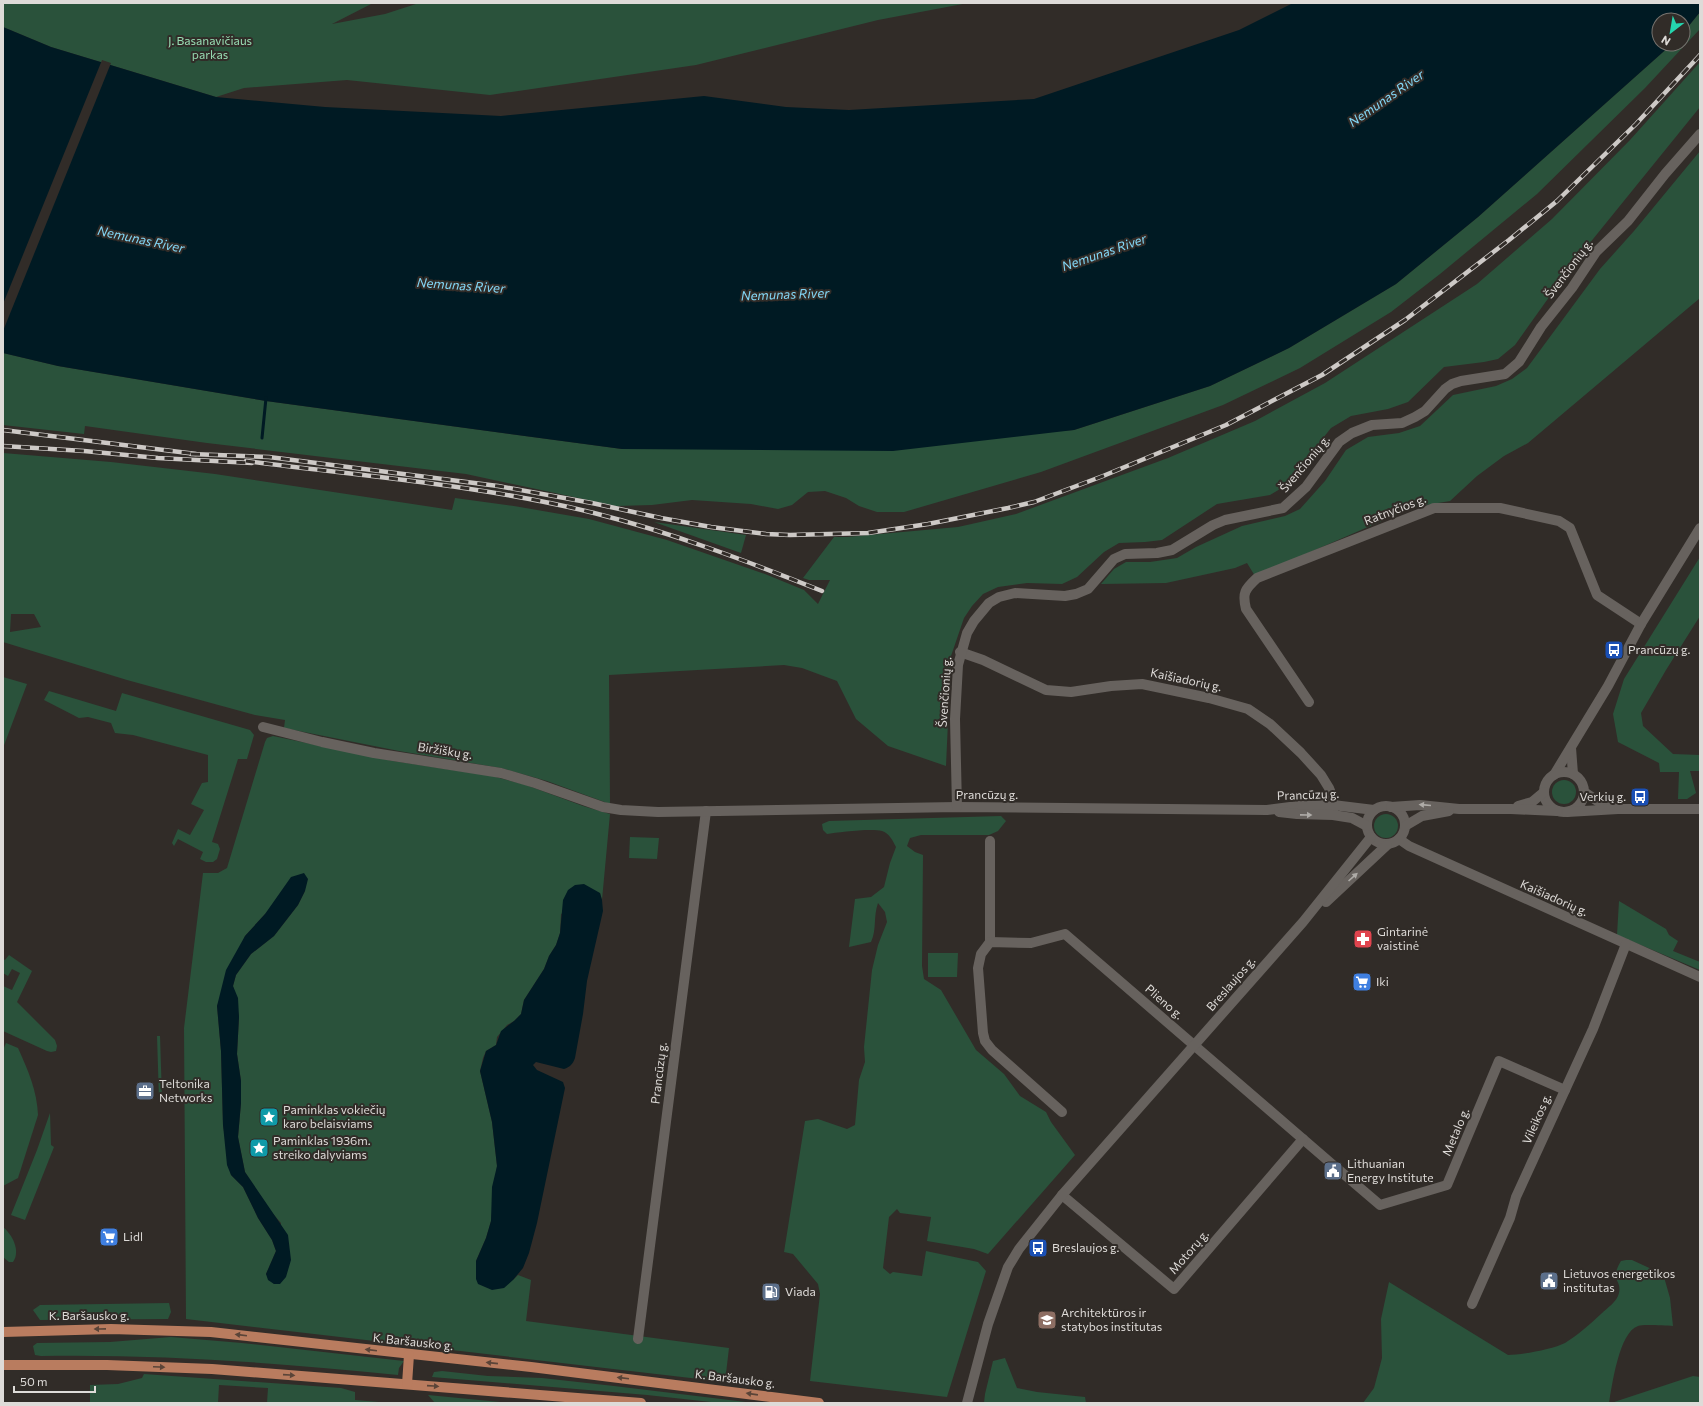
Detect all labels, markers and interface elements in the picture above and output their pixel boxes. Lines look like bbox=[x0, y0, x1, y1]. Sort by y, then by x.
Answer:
north arrow bbox=[1651, 12, 1691, 52]
park label: J. Basanavičiaus parkas bbox=[168, 33, 252, 61]
text: N bbox=[1659, 33, 1672, 49]
water label: Nemunas River bbox=[1345, 66, 1428, 130]
water label: Nemunas River bbox=[96, 222, 187, 256]
water label: Nemunas River bbox=[1060, 230, 1149, 274]
street label: Švenčionių g. bbox=[1541, 236, 1595, 301]
water label: Nemunas River bbox=[416, 274, 507, 296]
water label: Nemunas River bbox=[740, 284, 830, 304]
street label: Švenčionių g. bbox=[1276, 432, 1332, 495]
street label: Ratnyčios g. bbox=[1362, 491, 1428, 527]
bus stop icon: Prancūzų g. bbox=[1603, 639, 1625, 661]
place label: Prancūzų g. bbox=[1628, 642, 1690, 656]
street label: Švenčionių g. bbox=[935, 656, 953, 728]
street label: Kaišiadorių g. bbox=[1149, 665, 1223, 693]
street label: Biržiškų g. bbox=[417, 739, 474, 761]
street label: Prancūzų g. bbox=[1277, 786, 1340, 802]
bus stop icon: Verkių g. bbox=[1629, 786, 1651, 808]
street label: Prancūzų g. bbox=[956, 787, 1018, 801]
place label: Verkių g. bbox=[1580, 789, 1626, 803]
one-way arrow bbox=[1419, 802, 1431, 809]
one-way arrow bbox=[1300, 811, 1312, 818]
one-way arrow bbox=[1348, 872, 1358, 882]
street label: Kaišiadorių g. bbox=[1518, 876, 1591, 918]
place label: Gintarinė vaistinė bbox=[1377, 924, 1428, 952]
pharmacy icon: Gintarinė vaistinė bbox=[1352, 928, 1374, 950]
street label: Breslaujos g. bbox=[1203, 953, 1258, 1013]
supermarket icon: Iki bbox=[1351, 971, 1373, 993]
place label: Iki bbox=[1376, 974, 1389, 988]
street label: Plieno g. bbox=[1143, 981, 1187, 1022]
street label: Prancūzų g. bbox=[647, 1041, 669, 1105]
place label: Teltonika Networks bbox=[159, 1076, 213, 1104]
office icon: Teltonika Networks bbox=[134, 1080, 156, 1102]
street label: Vileikos g. bbox=[1519, 1091, 1554, 1146]
place label: Paminklas vokiečių karo belaisviams bbox=[283, 1102, 386, 1130]
street label: Metalo g. bbox=[1439, 1105, 1472, 1158]
place icon: Paminklas vokiečių karo belaisviams bbox=[258, 1106, 280, 1128]
place label: Paminklas 1936m. streiko dalyviams bbox=[273, 1133, 371, 1161]
place icon: Paminklas 1936m. streiko dalyviams bbox=[248, 1137, 270, 1159]
place label: Lithuanian Energy Institute bbox=[1347, 1156, 1434, 1184]
public building icon: Lithuanian Energy Institute bbox=[1322, 1160, 1344, 1182]
supermarket icon: Lidl bbox=[98, 1226, 120, 1248]
street label: Motorų g. bbox=[1165, 1226, 1211, 1276]
place label: Lidl bbox=[123, 1229, 143, 1243]
bus stop icon: Breslaujos g. bbox=[1027, 1237, 1049, 1259]
place label: Breslaujos g. bbox=[1052, 1240, 1120, 1254]
place label: Lietuvos energetikos institutas bbox=[1563, 1266, 1675, 1294]
public building icon: Lietuvos energetikos institutas bbox=[1538, 1270, 1560, 1292]
fuel station icon: Viada bbox=[760, 1281, 782, 1303]
place label: Viada bbox=[785, 1284, 816, 1298]
place label: Architektūros ir statybos institutas bbox=[1061, 1305, 1162, 1333]
street label: K. Baršausko g. bbox=[49, 1308, 130, 1322]
school or university icon: Architektūros ir statybos institutas bbox=[1036, 1309, 1058, 1331]
one-way arrow bbox=[93, 1326, 106, 1332]
street label: K. Baršausko g. bbox=[372, 1330, 454, 1352]
one-way arrow bbox=[235, 1332, 248, 1338]
one-way arrow bbox=[365, 1347, 377, 1353]
one-way arrow bbox=[486, 1360, 498, 1366]
one-way arrow bbox=[153, 1364, 166, 1370]
street label: K. Baršausko g. bbox=[694, 1366, 776, 1390]
scale bar bbox=[14, 1368, 95, 1394]
one-way arrow bbox=[283, 1372, 295, 1378]
text: 50 m bbox=[20, 1374, 48, 1388]
one-way arrow bbox=[617, 1375, 629, 1382]
one-way arrow bbox=[427, 1382, 439, 1389]
one-way arrow bbox=[746, 1391, 758, 1397]

